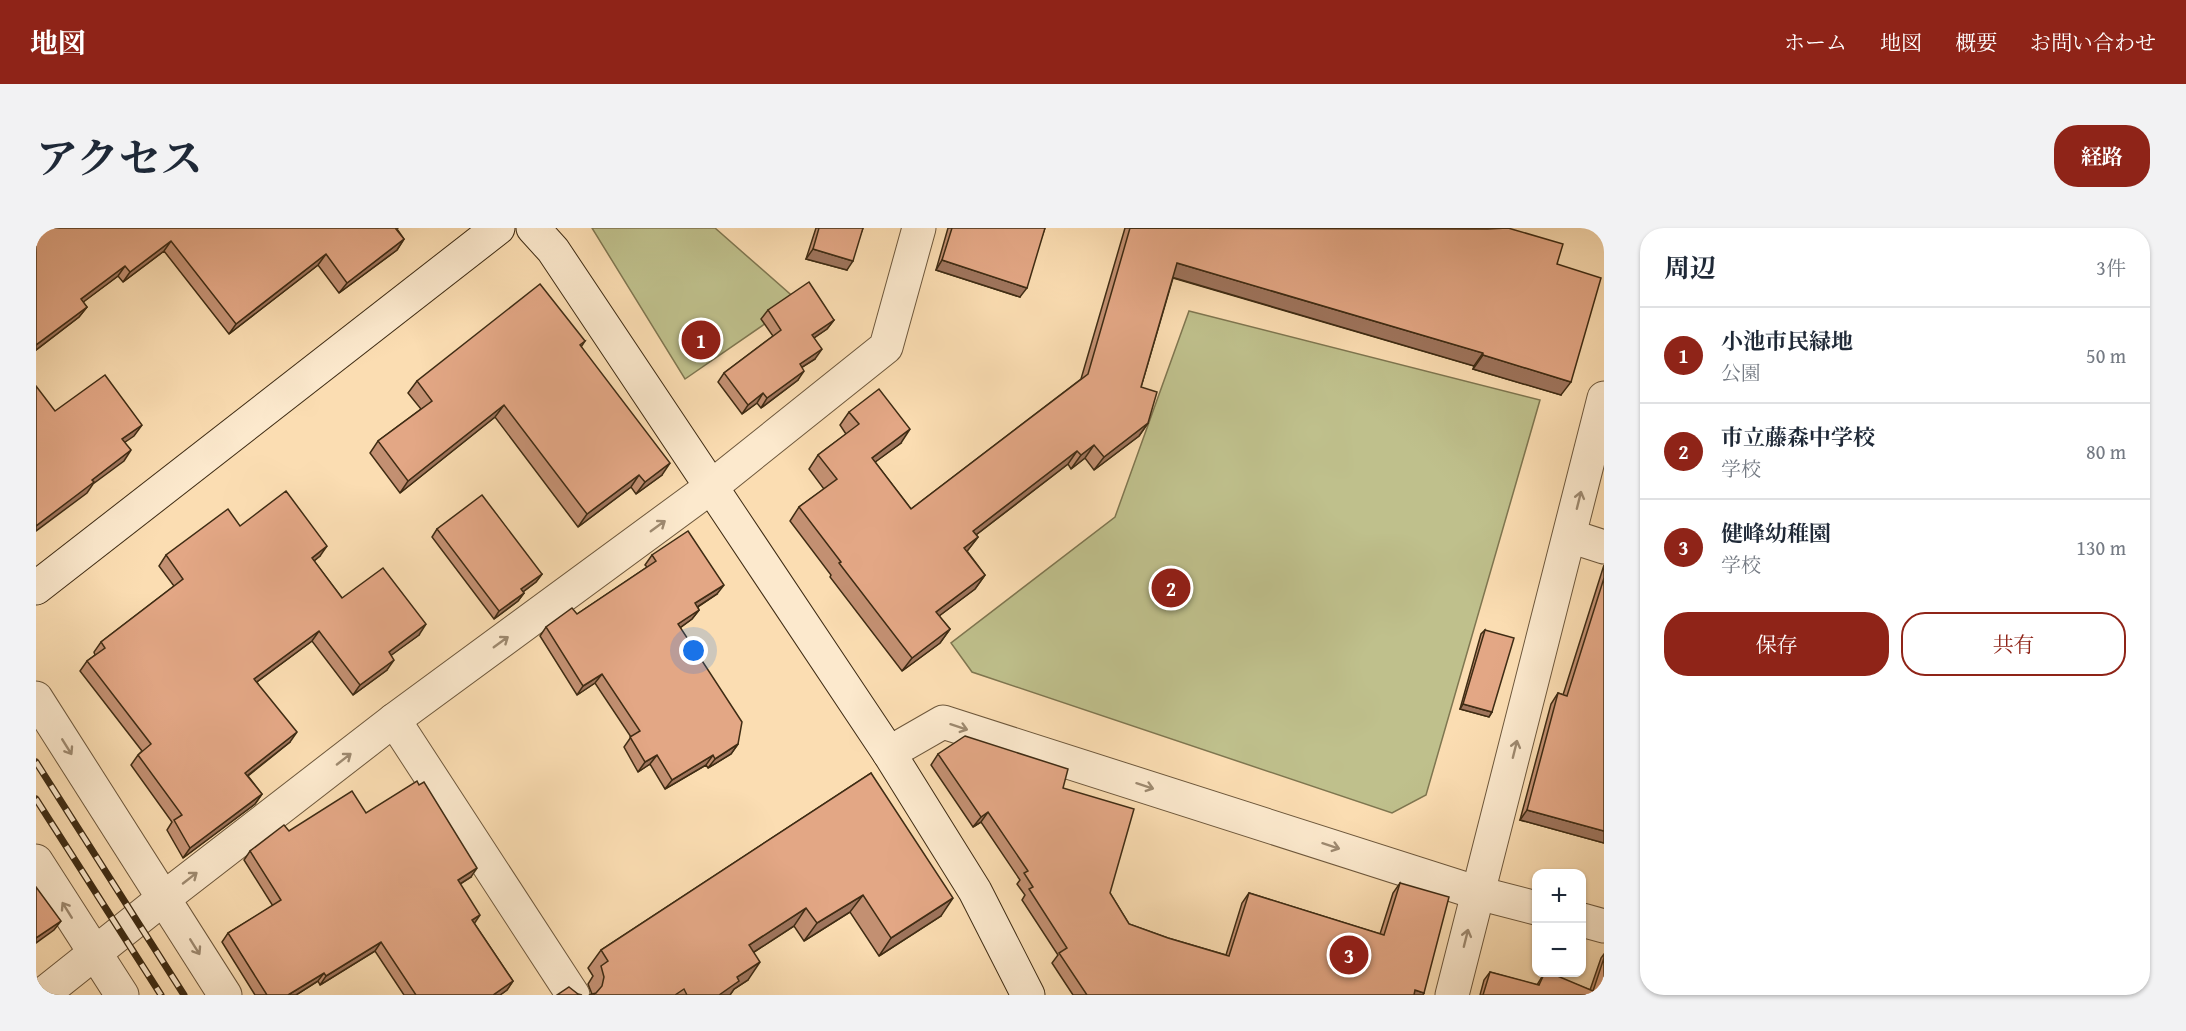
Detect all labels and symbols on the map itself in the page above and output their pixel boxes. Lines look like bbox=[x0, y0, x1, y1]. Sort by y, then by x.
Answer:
pin: 1 bbox=[682, 318, 720, 362]
one-way arrow bbox=[1573, 490, 1585, 509]
one-way arrow bbox=[649, 520, 665, 532]
pin: 2 bbox=[1152, 566, 1190, 610]
one-way arrow bbox=[492, 636, 508, 648]
your location bbox=[679, 636, 708, 665]
one-way arrow bbox=[949, 722, 968, 733]
one-way arrow bbox=[62, 738, 74, 755]
one-way arrow bbox=[1509, 740, 1521, 759]
one-way arrow bbox=[336, 752, 352, 765]
one-way arrow bbox=[1135, 781, 1154, 792]
one-way arrow bbox=[1321, 841, 1340, 852]
one-way arrow bbox=[182, 871, 198, 884]
one-way arrow bbox=[61, 902, 73, 919]
one-way arrow bbox=[1461, 929, 1473, 948]
pin: 3 bbox=[1330, 932, 1368, 978]
one-way arrow bbox=[189, 938, 201, 955]

